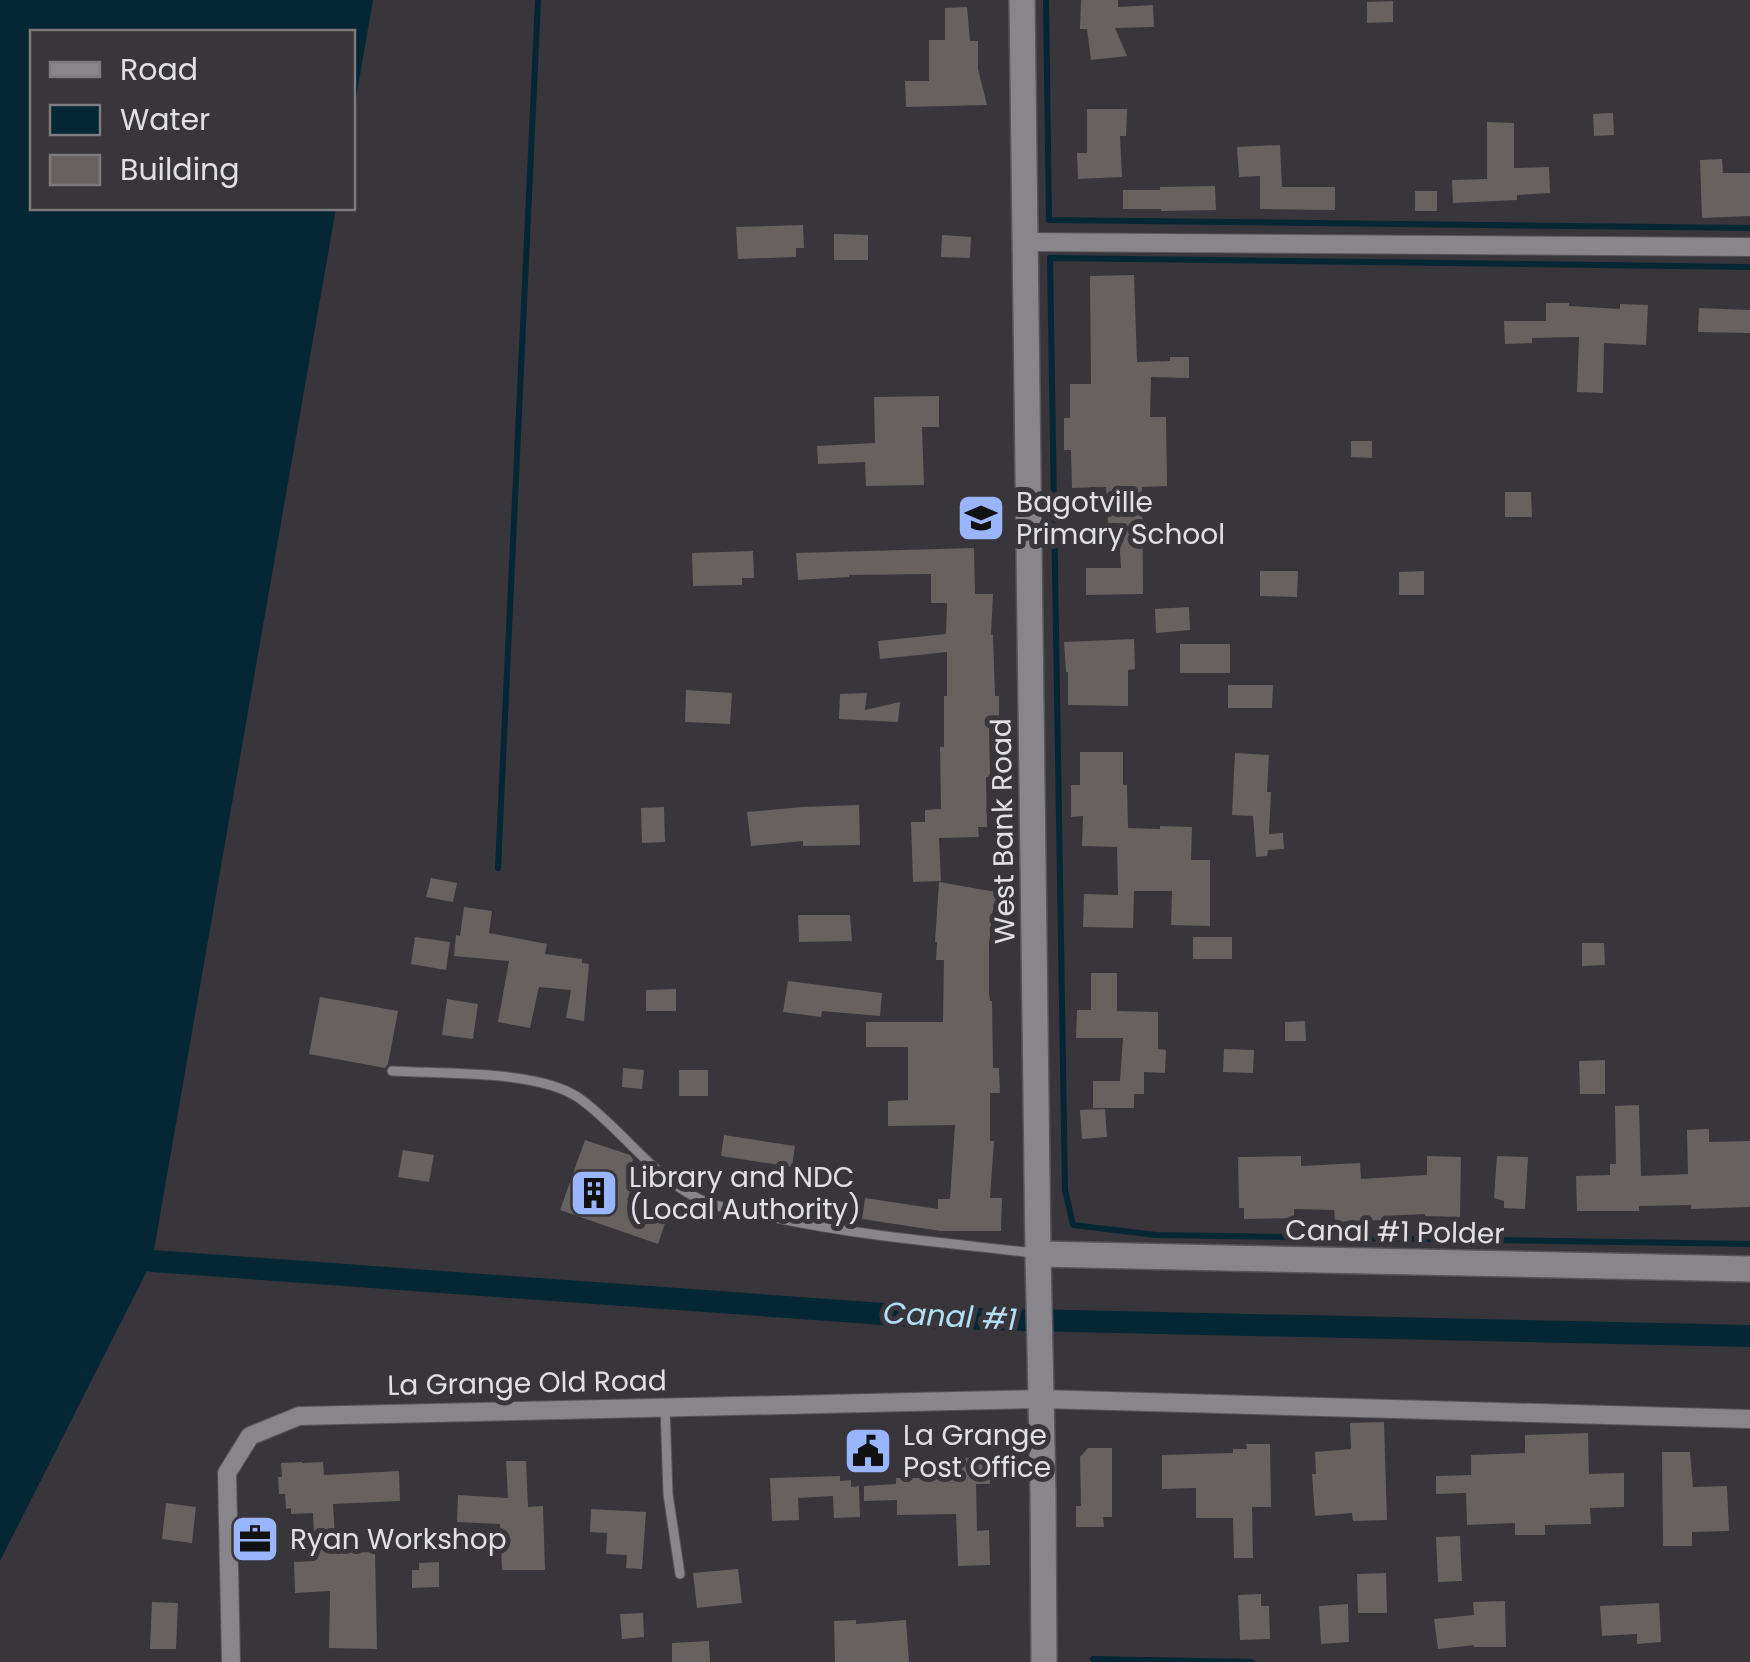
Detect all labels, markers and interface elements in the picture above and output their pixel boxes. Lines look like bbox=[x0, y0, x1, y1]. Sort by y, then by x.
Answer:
legend bbox=[30, 30, 355, 210]
text: Road bbox=[120, 48, 198, 91]
text: Water bbox=[120, 98, 210, 141]
text: Building bbox=[120, 148, 240, 191]
place label: Bagotville Primary School bbox=[1016, 483, 1225, 554]
school or university icon: Bagotville Primary School bbox=[955, 492, 1007, 544]
street label: West Bank Road bbox=[982, 718, 1024, 944]
place label: Library and NDC (Local Authority) bbox=[629, 1158, 861, 1229]
building icon: Library and NDC (Local Authority) bbox=[568, 1167, 620, 1219]
street label: Canal #1 Polder bbox=[1285, 1211, 1505, 1253]
water label: Canal #1 bbox=[882, 1291, 1018, 1341]
street label: La Grange Old Road bbox=[387, 1361, 667, 1405]
place label: La Grange Post Office bbox=[903, 1416, 1051, 1487]
public building icon: La Grange Post Office bbox=[842, 1425, 894, 1477]
office icon: Ryan Workshop bbox=[229, 1513, 281, 1565]
place label: Ryan Workshop bbox=[290, 1520, 507, 1559]

